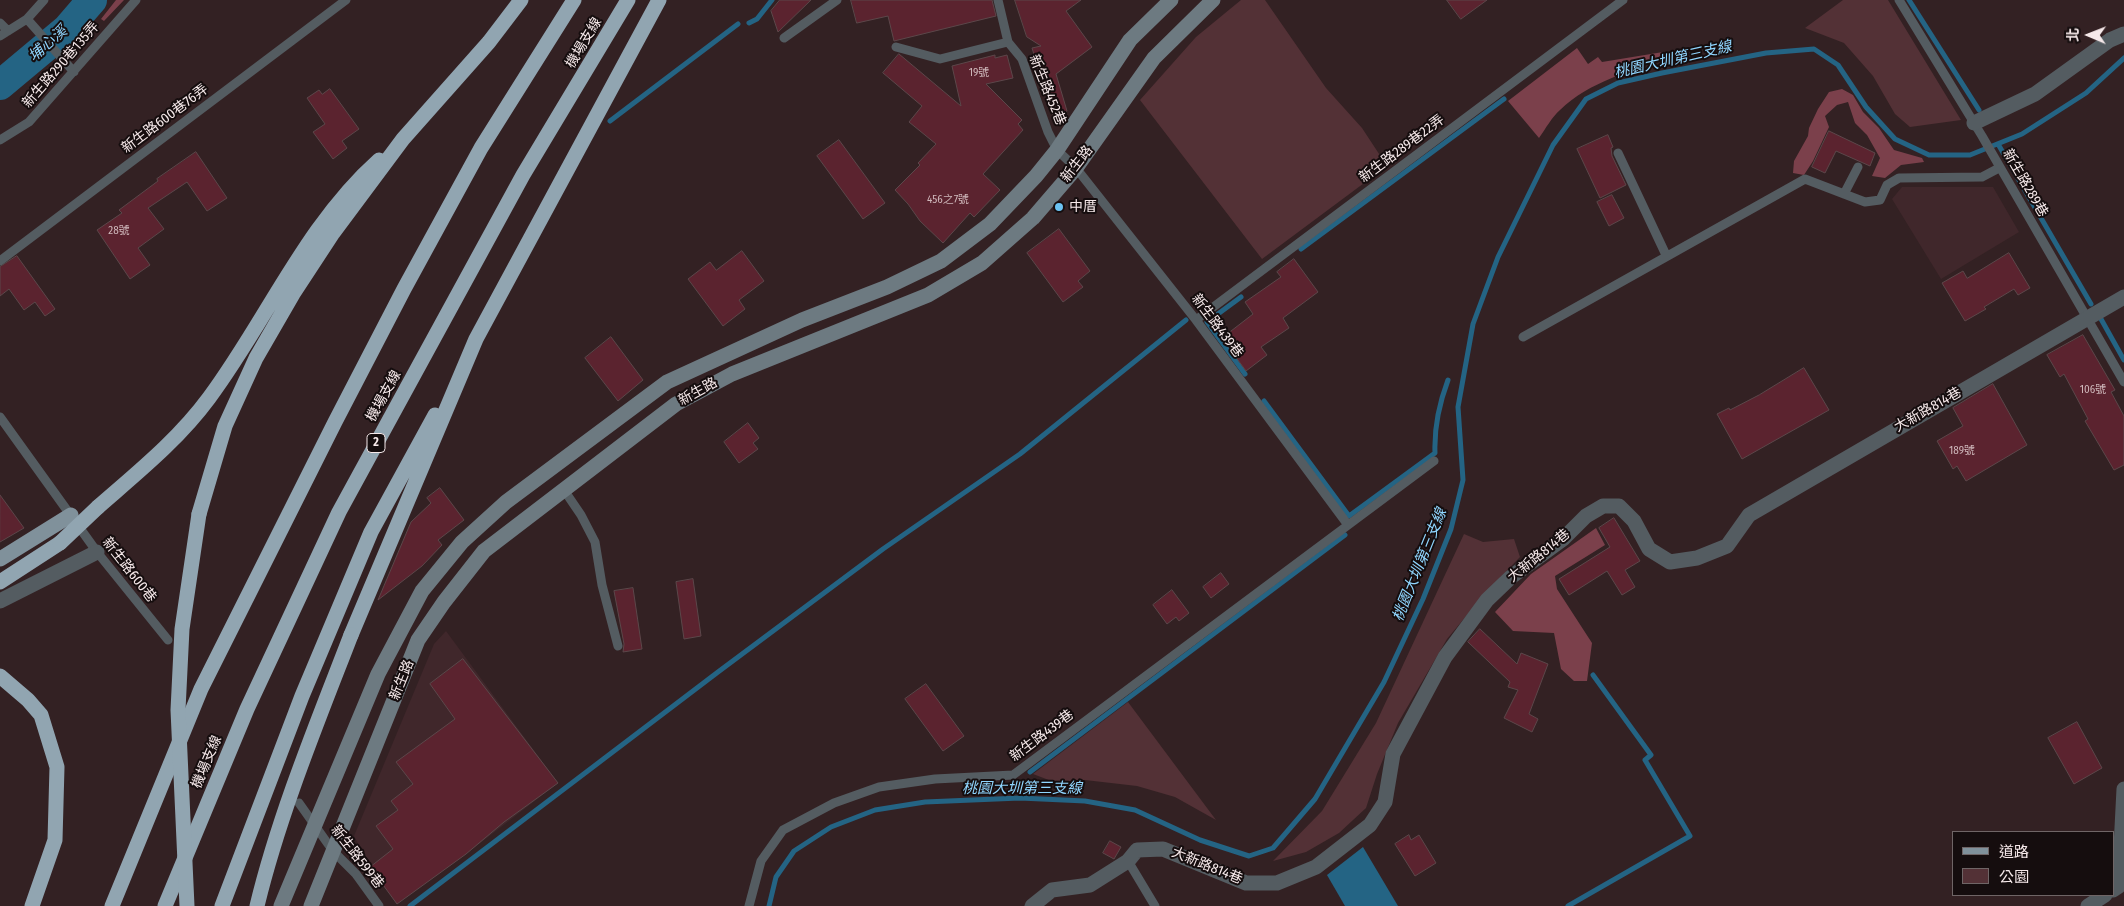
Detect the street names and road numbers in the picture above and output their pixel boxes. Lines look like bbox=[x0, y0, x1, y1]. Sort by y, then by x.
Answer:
street label: 機場支線 bbox=[562, 15, 606, 71]
street label: 新生路290巷135弄 bbox=[19, 19, 103, 111]
street label: 新生路452巷 bbox=[1025, 52, 1069, 128]
street label: 新生路600巷76弄 bbox=[118, 81, 212, 157]
street label: 新生路289巷22弄 bbox=[1356, 112, 1448, 186]
street label: 新生路 bbox=[1057, 142, 1097, 186]
street label: 新生路289巷 bbox=[1999, 146, 2051, 220]
street label: 新生路439巷 bbox=[1188, 291, 1246, 361]
street label: 機場支線 bbox=[363, 367, 405, 425]
street label: 新生路 bbox=[676, 374, 720, 410]
street label: 大新路814巷 bbox=[1891, 384, 1965, 436]
road number: 2 bbox=[367, 433, 385, 452]
street label: 大新路814巷 bbox=[1505, 526, 1573, 586]
street label: 新生路600巷 bbox=[99, 534, 159, 606]
street label: 新生路 bbox=[386, 657, 418, 703]
street label: 新生路439巷 bbox=[1007, 707, 1077, 765]
street label: 機場支線 bbox=[188, 733, 226, 791]
street label: 新生路599巷 bbox=[327, 822, 387, 892]
street label: 大新路814巷 bbox=[1169, 844, 1245, 888]

